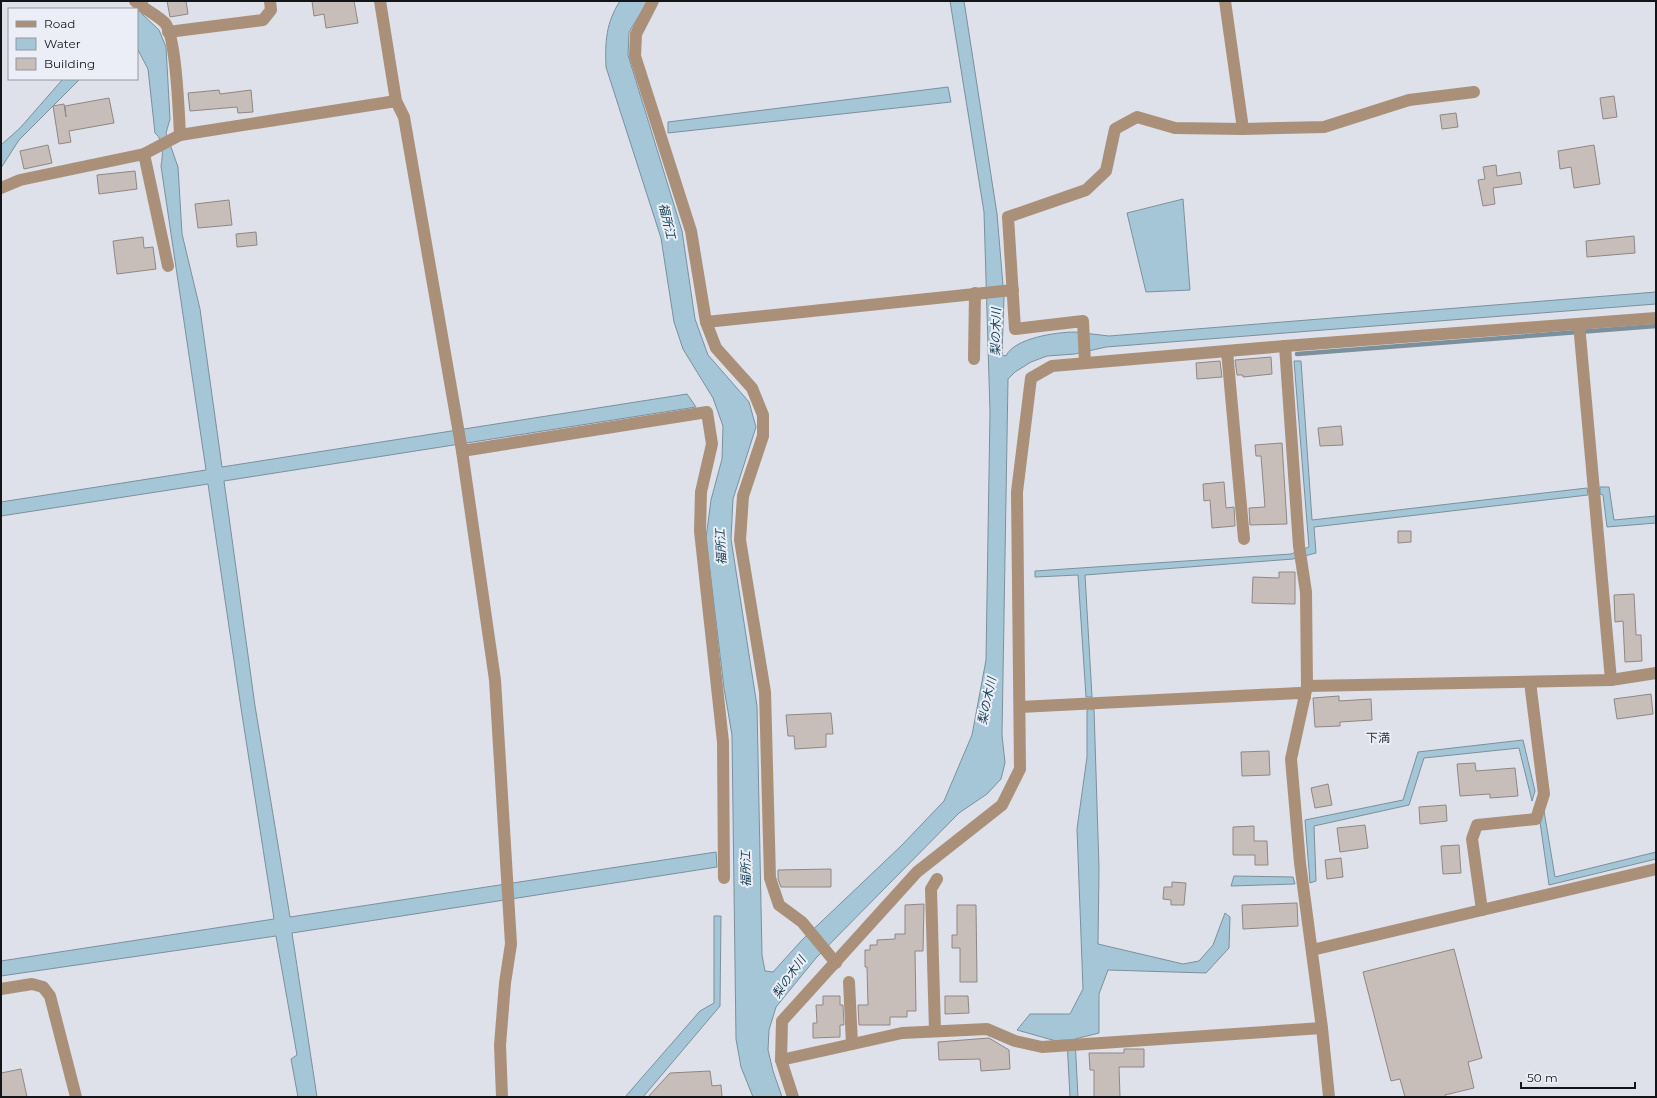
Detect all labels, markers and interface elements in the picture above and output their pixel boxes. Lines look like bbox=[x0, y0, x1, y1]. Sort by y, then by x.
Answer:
legend bbox=[8, 8, 138, 80]
text: Road bbox=[44, 16, 75, 31]
text: Water bbox=[44, 36, 81, 51]
text: Building bbox=[44, 56, 95, 71]
water label: 福所江 bbox=[656, 202, 679, 242]
water label: 梨の木川 bbox=[988, 306, 1003, 356]
water label: 福所江 bbox=[712, 527, 729, 565]
water label: 梨の木川 bbox=[974, 674, 999, 726]
district label: 下満 bbox=[1366, 730, 1390, 745]
water label: 福所江 bbox=[738, 849, 753, 887]
water label: 梨の木川 bbox=[769, 951, 810, 1001]
scale bar bbox=[1521, 1064, 1635, 1090]
text: 50 m bbox=[1527, 1070, 1558, 1085]

